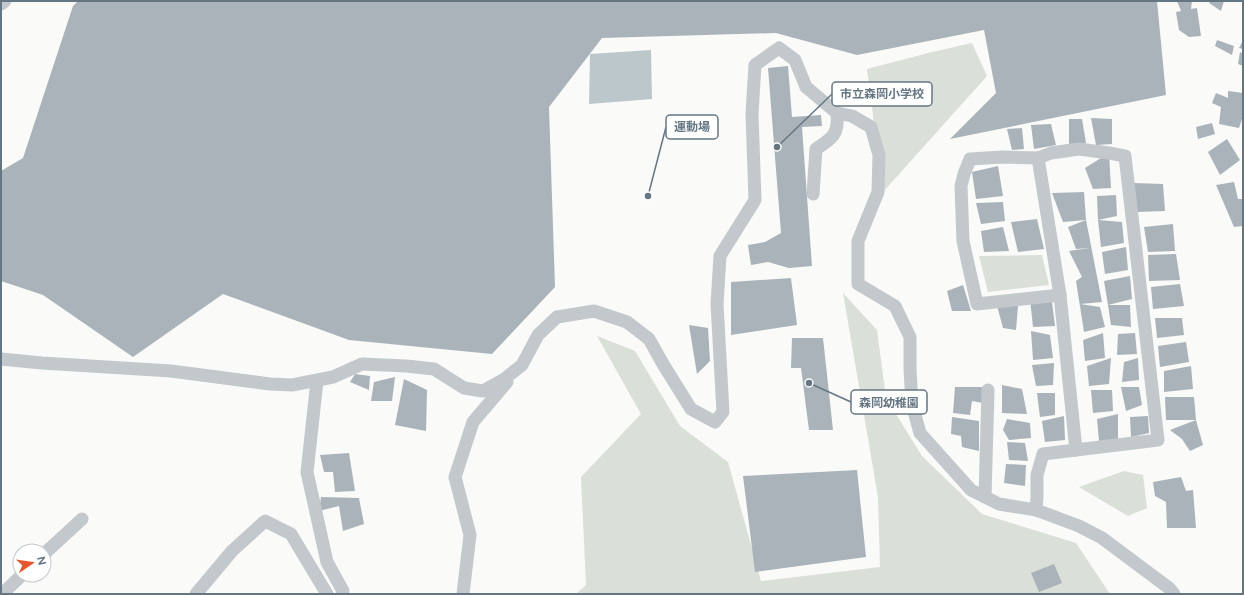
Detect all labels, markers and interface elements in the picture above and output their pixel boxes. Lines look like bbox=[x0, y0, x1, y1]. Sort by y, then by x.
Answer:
callout: 市立森岡小学校 bbox=[832, 82, 932, 106]
text: 市立森岡小学校 bbox=[840, 87, 924, 101]
callout: 運動場 bbox=[666, 115, 718, 139]
text: 運動場 bbox=[674, 120, 710, 134]
callout: 森岡幼稚園 bbox=[851, 390, 927, 414]
text: 森岡幼稚園 bbox=[859, 396, 919, 410]
north arrow bbox=[12, 543, 52, 583]
text: N bbox=[34, 555, 49, 566]

